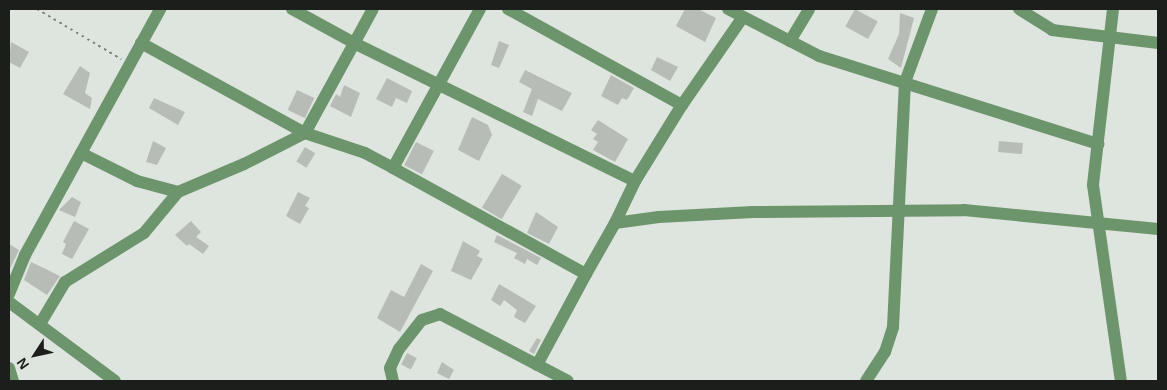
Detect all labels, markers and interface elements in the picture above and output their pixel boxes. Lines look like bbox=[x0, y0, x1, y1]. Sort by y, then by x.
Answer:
north arrow bbox=[10, 330, 60, 380]
text: N bbox=[13, 355, 32, 372]

